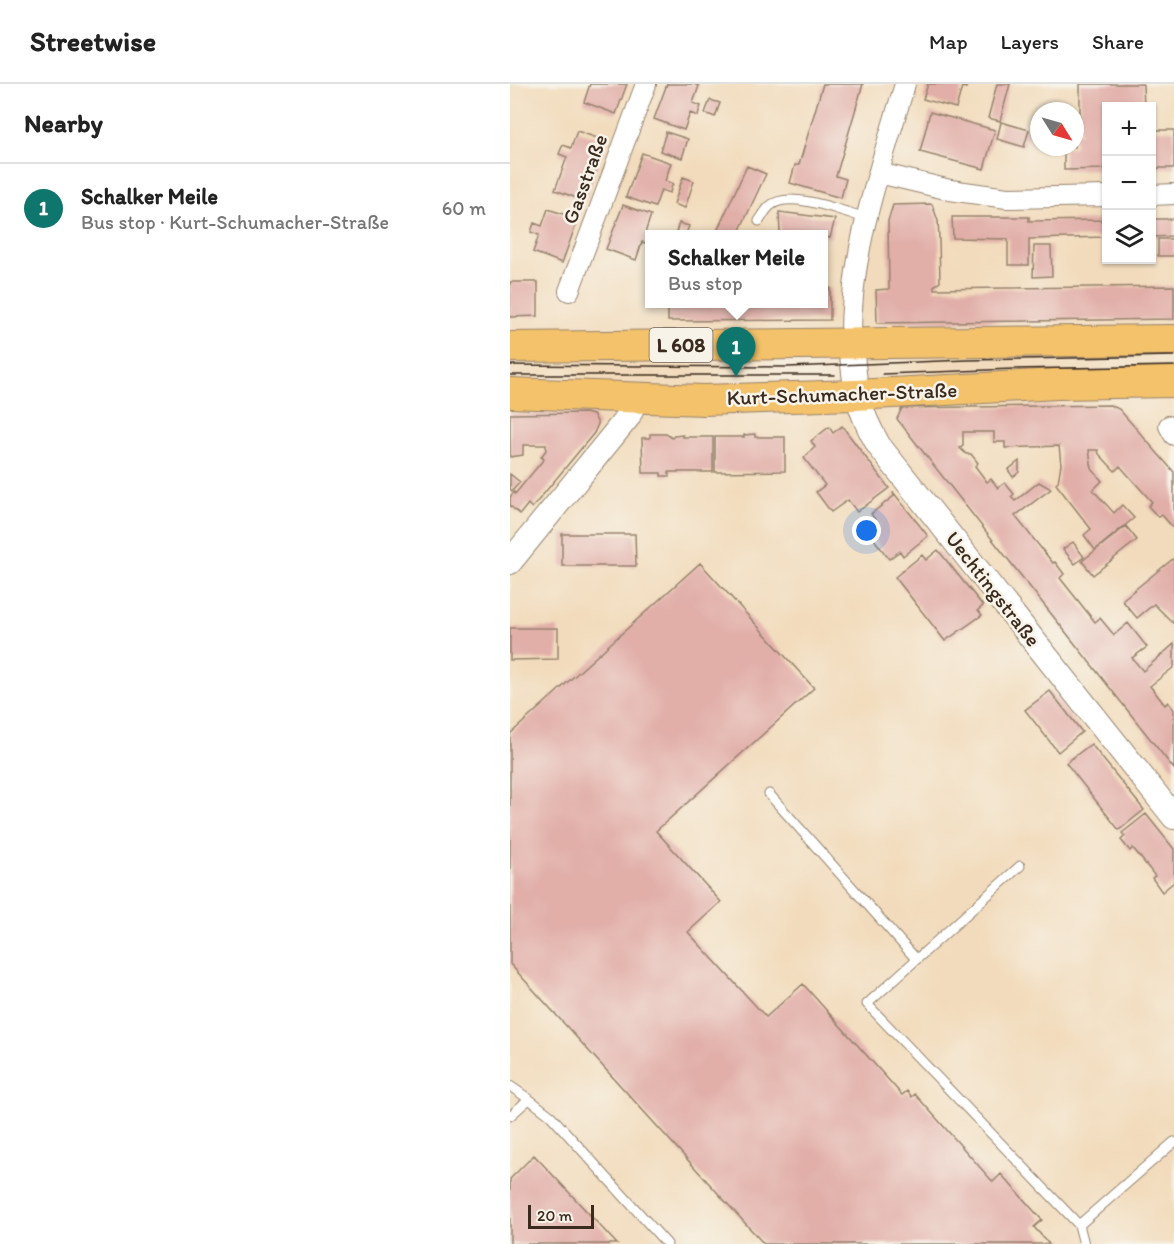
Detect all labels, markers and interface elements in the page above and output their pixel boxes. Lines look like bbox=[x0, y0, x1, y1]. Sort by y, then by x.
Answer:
text: Streetwise bbox=[30, 24, 156, 58]
text: Map bbox=[929, 29, 968, 54]
text: Layers bbox=[1001, 29, 1059, 54]
text: Share bbox=[1092, 29, 1144, 54]
north arrow bbox=[1030, 102, 1084, 156]
map controls bbox=[1102, 102, 1156, 264]
button: + bbox=[1102, 102, 1156, 156]
text: Nearby bbox=[24, 107, 103, 139]
street label: Gasstraße bbox=[557, 131, 612, 227]
button: − bbox=[1102, 156, 1156, 210]
text: Schalker Meile bbox=[81, 183, 218, 210]
text: 1 bbox=[39, 196, 48, 220]
text: 60 m bbox=[442, 196, 486, 220]
text: Bus stop · Kurt-Schumacher-Straße bbox=[81, 210, 389, 234]
button: layers bbox=[1102, 210, 1156, 264]
popup bbox=[645, 230, 828, 308]
text: Schalker Meile bbox=[668, 244, 805, 271]
text: Bus stop bbox=[668, 271, 743, 295]
road number: L 608 bbox=[650, 328, 712, 362]
pin: 1 bbox=[716, 328, 756, 377]
street label: Kurt-Schumacher-Straße bbox=[726, 377, 958, 410]
your location bbox=[852, 516, 881, 545]
street label: Uechtingstraße bbox=[941, 526, 1046, 651]
scale bar bbox=[528, 1202, 594, 1230]
text: 20 m bbox=[537, 1206, 572, 1225]

